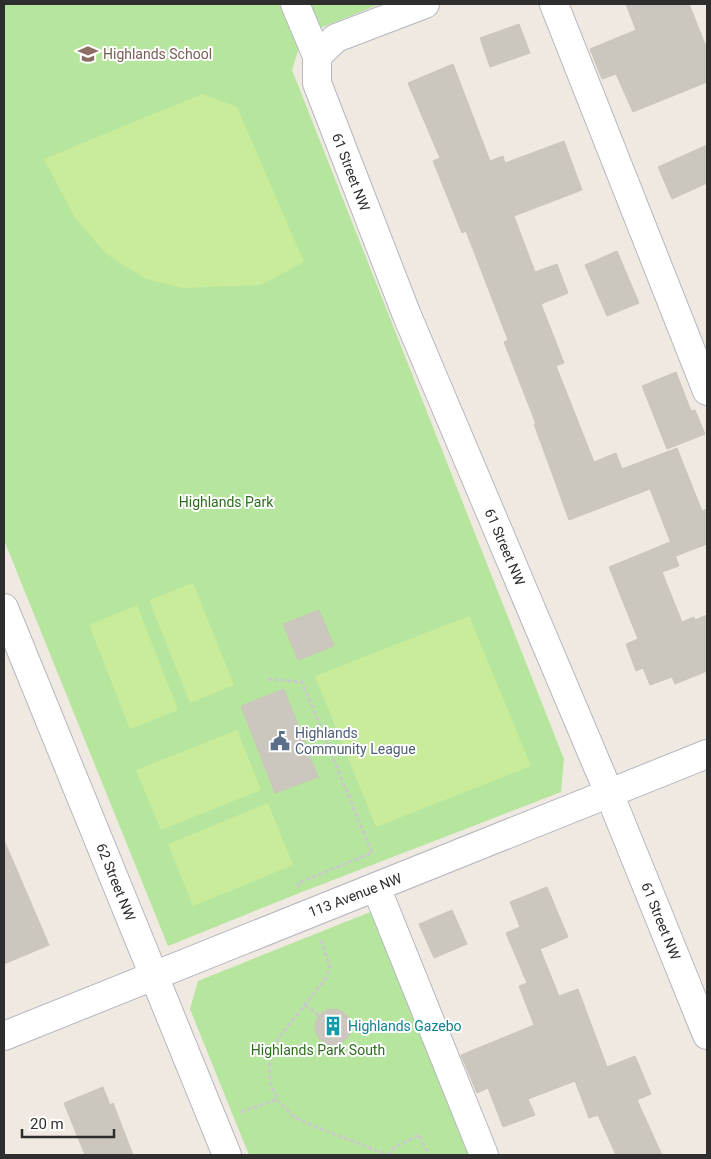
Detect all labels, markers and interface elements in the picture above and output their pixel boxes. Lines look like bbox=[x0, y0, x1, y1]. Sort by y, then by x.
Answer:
school or university icon: Highlands School bbox=[77, 43, 99, 65]
place label: Highlands School bbox=[103, 46, 212, 62]
street label: 61 Street NW bbox=[329, 131, 373, 214]
park label: Highlands Park bbox=[179, 494, 274, 510]
street label: 61 Street NW bbox=[482, 506, 529, 588]
place label: Highlands Community League bbox=[295, 725, 416, 757]
public building icon: Highlands Community League bbox=[269, 730, 291, 752]
street label: 62 Street NW bbox=[93, 841, 139, 924]
street label: 113 Avenue NW bbox=[306, 870, 404, 920]
street label: 61 Street NW bbox=[638, 880, 684, 963]
building icon: Highlands Gazebo bbox=[322, 1015, 344, 1037]
place label: Highlands Gazebo bbox=[348, 1018, 462, 1034]
park label: Highlands Park South bbox=[251, 1042, 385, 1058]
scale bar bbox=[22, 1106, 115, 1138]
text: 20 m bbox=[30, 1115, 64, 1133]

